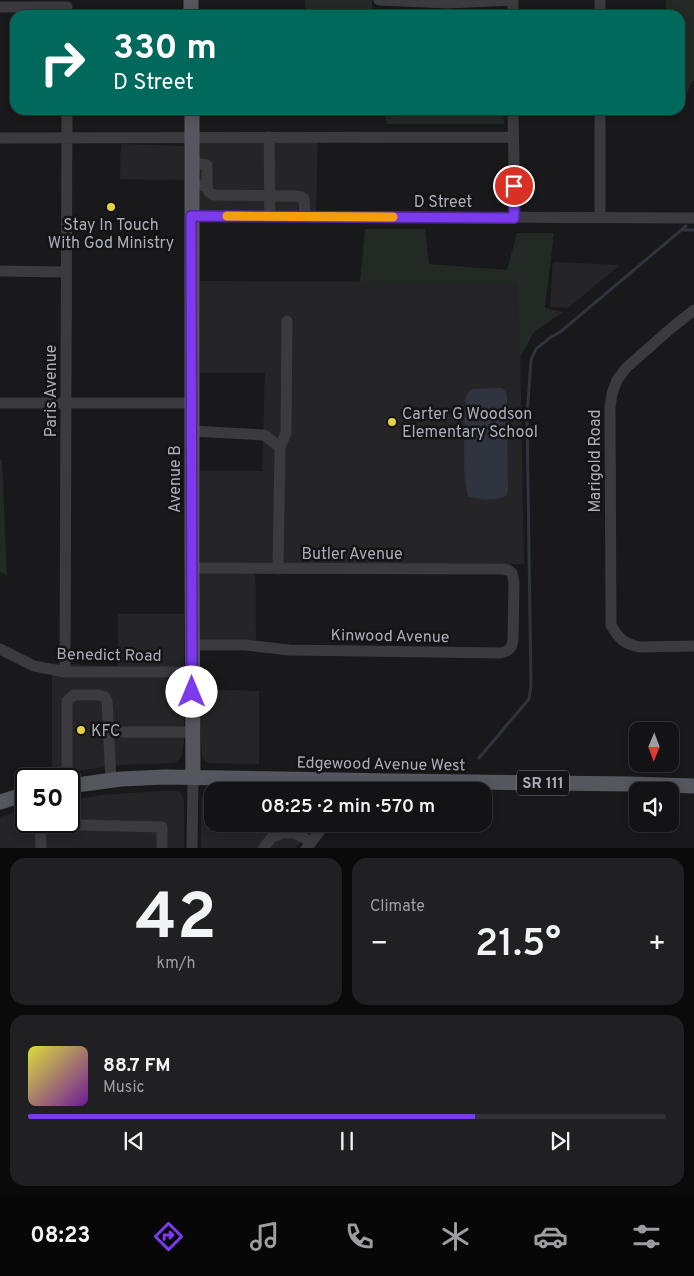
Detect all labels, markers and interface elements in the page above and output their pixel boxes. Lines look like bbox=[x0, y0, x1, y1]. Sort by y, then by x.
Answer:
text: 330 m bbox=[113, 27, 217, 71]
icon: right bbox=[30, 30, 95, 95]
text: D Street bbox=[113, 70, 194, 97]
pin bbox=[493, 165, 535, 207]
icon: arrive bbox=[500, 172, 528, 200]
street label: D Street bbox=[414, 193, 472, 213]
marker: Stay In Touch With God Ministry bbox=[105, 201, 117, 213]
place label: Stay In Touch With God Ministry bbox=[48, 216, 174, 254]
street label: Paris Avenue bbox=[42, 345, 62, 437]
place label: Carter G Woodson Elementary School bbox=[402, 405, 538, 443]
street label: Marigold Road bbox=[586, 409, 606, 513]
marker: Carter G Woodson Elementary School bbox=[386, 416, 398, 428]
street label: Avenue B bbox=[166, 445, 186, 513]
street label: Butler Avenue bbox=[301, 545, 403, 565]
street label: Kinwood Avenue bbox=[330, 626, 449, 648]
street label: Benedict Road bbox=[56, 645, 162, 667]
position arrow bbox=[165, 665, 217, 717]
place label: KFC bbox=[91, 722, 120, 742]
north arrow bbox=[629, 722, 679, 772]
map controls bbox=[629, 722, 679, 832]
marker: KFC bbox=[75, 724, 87, 736]
street label: Edgewood Avenue West bbox=[296, 754, 466, 776]
speed limit sign: 50 bbox=[15, 768, 80, 833]
road number: SR 111 bbox=[517, 770, 569, 796]
button: sound bbox=[629, 782, 679, 832]
text: 08:25 · 2 min · 570 m bbox=[261, 795, 435, 819]
text: 42 bbox=[135, 880, 217, 962]
text: Climate bbox=[370, 897, 425, 917]
text: 21.5° bbox=[475, 921, 561, 970]
text: − bbox=[370, 927, 388, 963]
text: + bbox=[648, 927, 666, 963]
text: km/h bbox=[157, 954, 195, 974]
text: 88.7 FM bbox=[103, 1054, 171, 1078]
text: Music bbox=[103, 1078, 144, 1098]
icon: previous bbox=[120, 1127, 148, 1155]
icon: pause bbox=[333, 1127, 361, 1155]
icon: next bbox=[546, 1127, 574, 1155]
icon: directions bbox=[151, 1219, 186, 1254]
icon: music bbox=[247, 1219, 282, 1254]
icon: phone bbox=[342, 1219, 377, 1254]
icon: climate bbox=[438, 1219, 473, 1254]
icon: car bbox=[533, 1219, 568, 1254]
icon: filters bbox=[629, 1219, 664, 1254]
text: 08:23 bbox=[30, 1223, 91, 1250]

